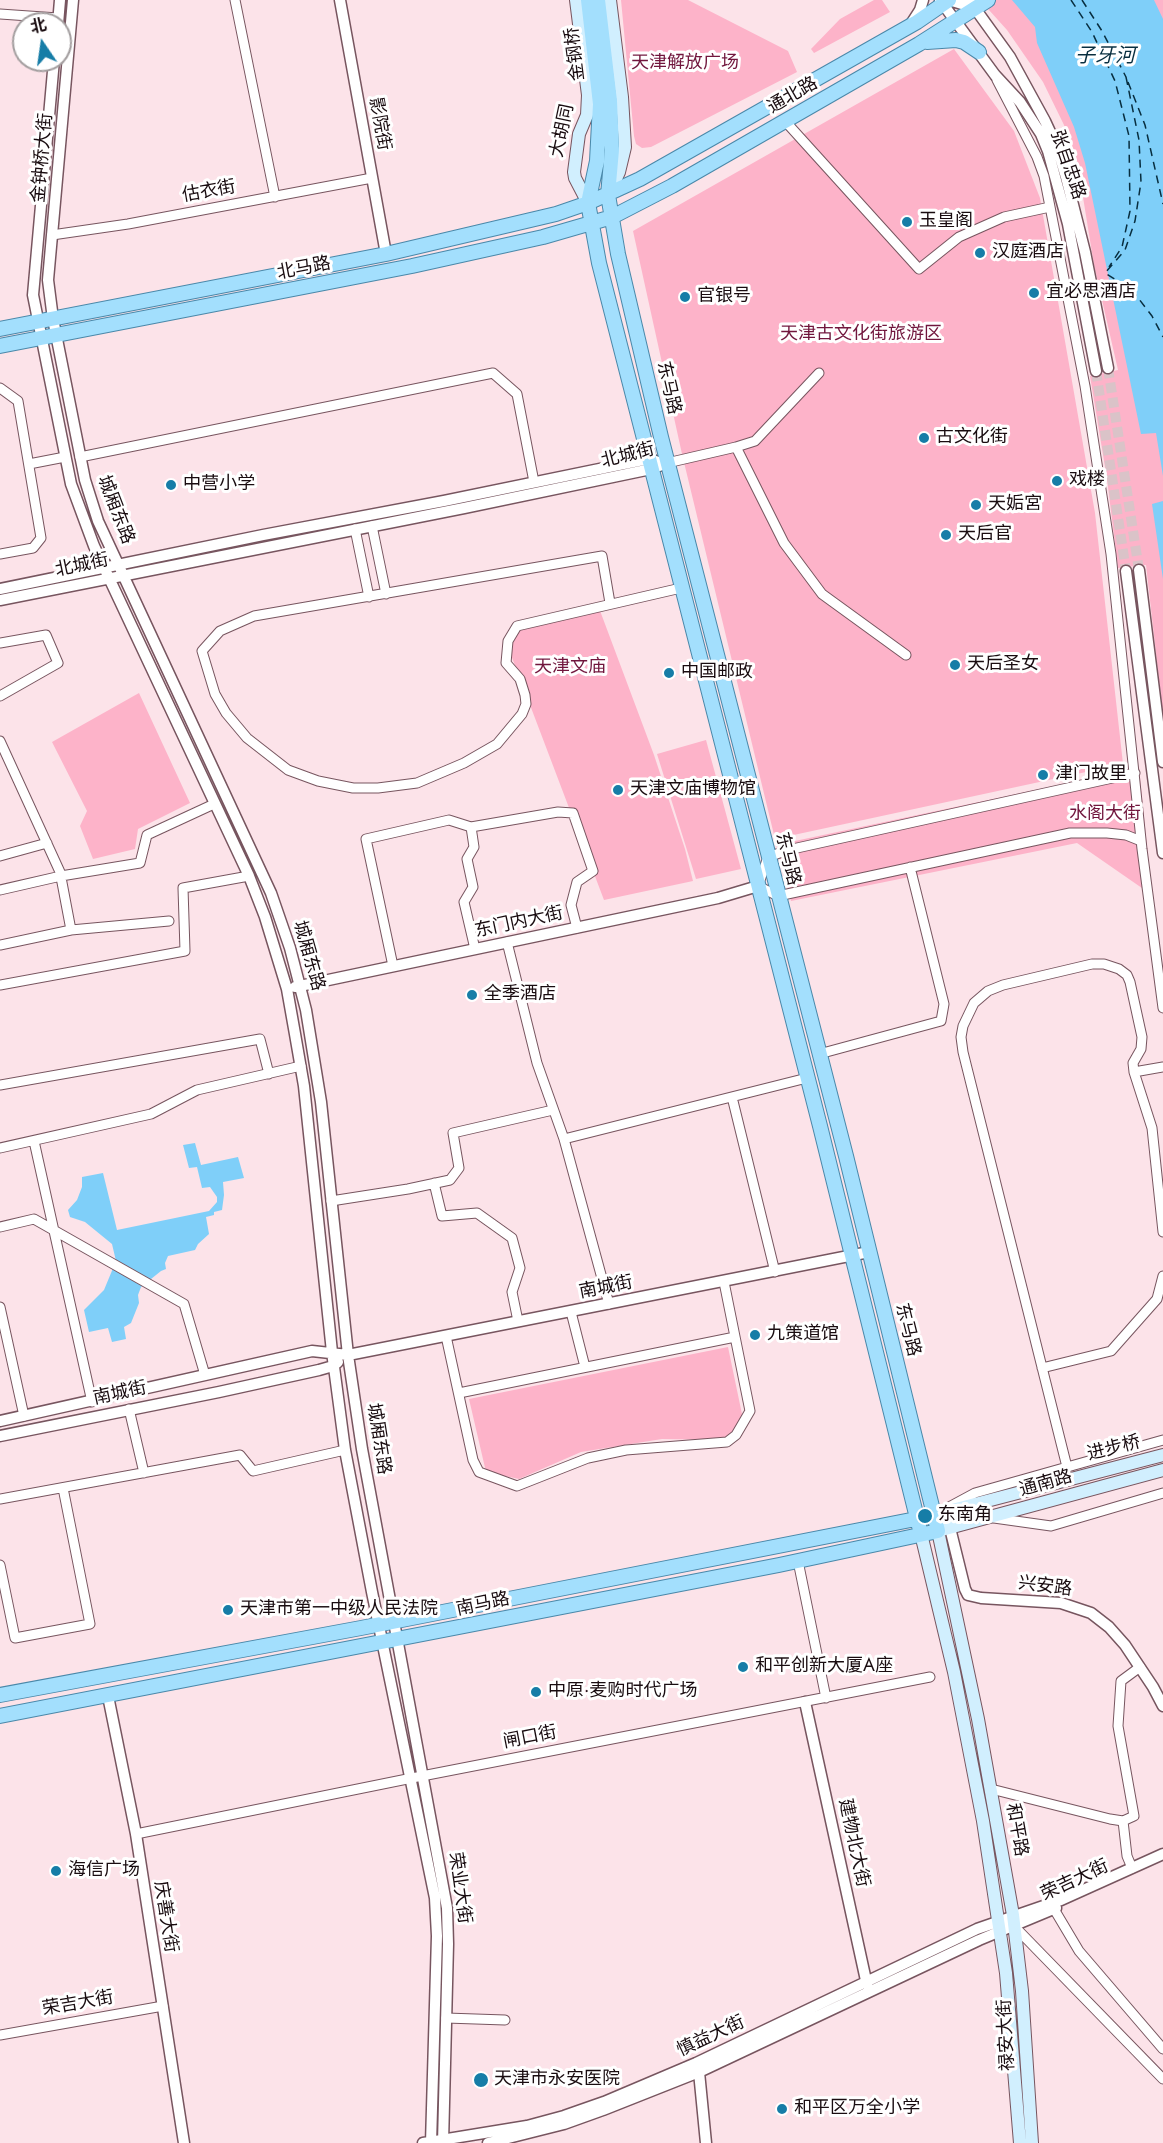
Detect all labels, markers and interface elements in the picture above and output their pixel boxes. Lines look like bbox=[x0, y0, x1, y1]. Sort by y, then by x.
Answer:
north arrow bbox=[12, 12, 72, 72]
text: 北 bbox=[28, 13, 49, 39]
street label: 金钢桥 bbox=[562, 26, 590, 82]
water label: 子牙河 bbox=[1075, 45, 1135, 69]
park label: 天津解放广场 bbox=[631, 53, 739, 75]
street label: 通北路 bbox=[764, 73, 822, 119]
street label: 影院街 bbox=[364, 96, 394, 152]
street label: 大胡同 bbox=[547, 102, 579, 160]
street label: 金钟桥大街 bbox=[28, 112, 58, 204]
street label: 张自忠路 bbox=[1045, 127, 1089, 203]
street label: 估衣街 bbox=[181, 177, 237, 207]
place label: 玉皇阁 bbox=[919, 211, 973, 233]
marker: 玉皇阁 bbox=[900, 215, 914, 229]
place label: 汉庭酒店 bbox=[992, 242, 1064, 264]
marker: 汉庭酒店 bbox=[973, 246, 987, 260]
street label: 北马路 bbox=[275, 253, 333, 285]
place label: 宜必思酒店 bbox=[1046, 282, 1136, 304]
place label: 官银号 bbox=[697, 286, 751, 308]
marker: 宜必思酒店 bbox=[1027, 286, 1041, 300]
marker: 官银号 bbox=[678, 290, 692, 304]
park label: 天津古文化街旅游区 bbox=[780, 324, 942, 346]
street label: 东马路 bbox=[651, 359, 685, 417]
place label: 古文化街 bbox=[936, 427, 1008, 449]
marker: 古文化街 bbox=[917, 431, 931, 445]
street label: 北城街 bbox=[599, 439, 657, 473]
place label: 戏楼 bbox=[1069, 470, 1105, 492]
street label: 城厢东路 bbox=[92, 473, 138, 547]
place label: 中营小学 bbox=[183, 474, 255, 496]
marker: 戏楼 bbox=[1050, 474, 1064, 488]
marker: 中营小学 bbox=[164, 478, 178, 492]
place label: 天姤宮 bbox=[988, 494, 1042, 516]
marker: 天姤宮 bbox=[969, 498, 983, 512]
place label: 天后官 bbox=[958, 524, 1012, 546]
marker: 天后官 bbox=[939, 528, 953, 542]
street label: 北城街 bbox=[53, 550, 111, 582]
place label: 天后圣女 bbox=[967, 654, 1039, 676]
park label: 天津文庙 bbox=[534, 657, 606, 679]
marker: 天后圣女 bbox=[948, 658, 962, 672]
place label: 中国邮政 bbox=[681, 662, 753, 684]
marker: 中国邮政 bbox=[662, 666, 676, 680]
place label: 津门故里 bbox=[1055, 764, 1127, 786]
marker: 津门故里 bbox=[1036, 768, 1050, 782]
place label: 天津文庙博物馆 bbox=[630, 779, 756, 801]
marker: 天津文庙博物馆 bbox=[611, 783, 625, 797]
park label: 水阁大街 bbox=[1069, 804, 1141, 826]
street label: 东马路 bbox=[770, 830, 804, 888]
street label: 东门内大街 bbox=[473, 903, 565, 943]
street label: 城厢东路 bbox=[288, 918, 328, 994]
place label: 全季酒店 bbox=[484, 984, 556, 1006]
marker: 全季酒店 bbox=[465, 988, 479, 1002]
street label: 南城街 bbox=[577, 1272, 635, 1304]
street label: 东马路 bbox=[890, 1301, 924, 1359]
place label: 九策道馆 bbox=[767, 1324, 839, 1346]
marker: 九策道馆 bbox=[748, 1328, 762, 1342]
street label: 南城街 bbox=[91, 1378, 149, 1410]
street label: 城厢东路 bbox=[362, 1402, 394, 1476]
street label: 进步桥 bbox=[1085, 1432, 1143, 1466]
street label: 通南路 bbox=[1017, 1466, 1075, 1502]
place label: 东南角 bbox=[938, 1505, 992, 1527]
marker: 东南角 bbox=[916, 1507, 934, 1525]
street label: 兴安路 bbox=[1017, 1573, 1073, 1601]
street label: 南马路 bbox=[454, 1589, 512, 1621]
place label: 天津市第一中级人民法院 bbox=[240, 1599, 438, 1621]
marker: 天津市第一中级人民法院 bbox=[221, 1603, 235, 1617]
place label: 和平创新大厦A座 bbox=[755, 1656, 893, 1678]
marker: 和平创新大厦A座 bbox=[736, 1660, 750, 1674]
place label: 中原·麦购时代广场 bbox=[548, 1681, 697, 1703]
marker: 中原·麦购时代广场 bbox=[529, 1685, 543, 1699]
street label: 闸口街 bbox=[501, 1722, 559, 1754]
street label: 建物北大街 bbox=[833, 1797, 873, 1889]
street label: 和平路 bbox=[1001, 1802, 1031, 1858]
street label: 荣业大街 bbox=[443, 1851, 475, 1925]
street label: 荣吉大街 bbox=[1038, 1856, 1112, 1906]
place label: 海信广场 bbox=[68, 1860, 140, 1882]
marker: 海信广场 bbox=[49, 1864, 63, 1878]
street label: 庆善大街 bbox=[149, 1880, 181, 1954]
street label: 荣吉大街 bbox=[41, 1987, 115, 2021]
street label: 禄安大街 bbox=[994, 1998, 1020, 2072]
street label: 慎益大街 bbox=[674, 2012, 748, 2062]
place label: 天津市永安医院 bbox=[494, 2069, 620, 2091]
marker: 天津市永安医院 bbox=[472, 2071, 490, 2089]
place label: 和平区万全小学 bbox=[794, 2098, 920, 2120]
marker: 和平区万全小学 bbox=[775, 2102, 789, 2116]

